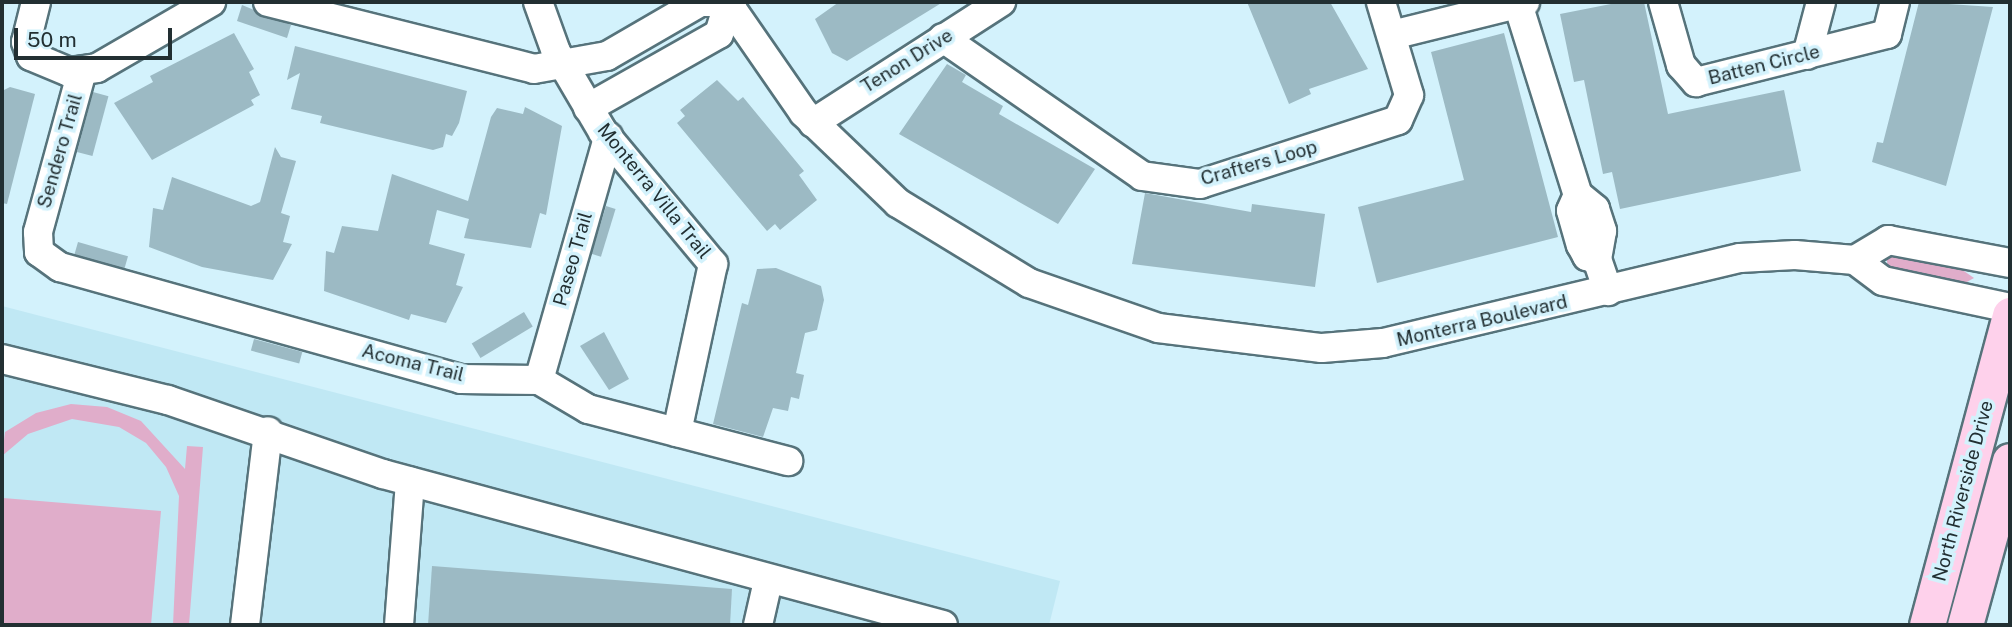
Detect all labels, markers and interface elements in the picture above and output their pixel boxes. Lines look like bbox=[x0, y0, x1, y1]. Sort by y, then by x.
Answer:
scale bar bbox=[18, 14, 175, 58]
street label: Tenon Drive bbox=[857, 24, 957, 98]
text: 50 m bbox=[27, 27, 77, 52]
street label: Batten Circle bbox=[1706, 40, 1822, 90]
street label: Sendero Trail bbox=[33, 91, 87, 211]
street label: Monterra Villa Trail bbox=[592, 118, 716, 264]
street label: Crafters Loop bbox=[1198, 135, 1320, 191]
street label: Paseo Trail bbox=[549, 209, 597, 309]
street label: Monterra Boulevard bbox=[1394, 290, 1570, 352]
street label: Acoma Trail bbox=[359, 339, 467, 387]
street label: North Riverside Drive bbox=[1928, 398, 1998, 584]

